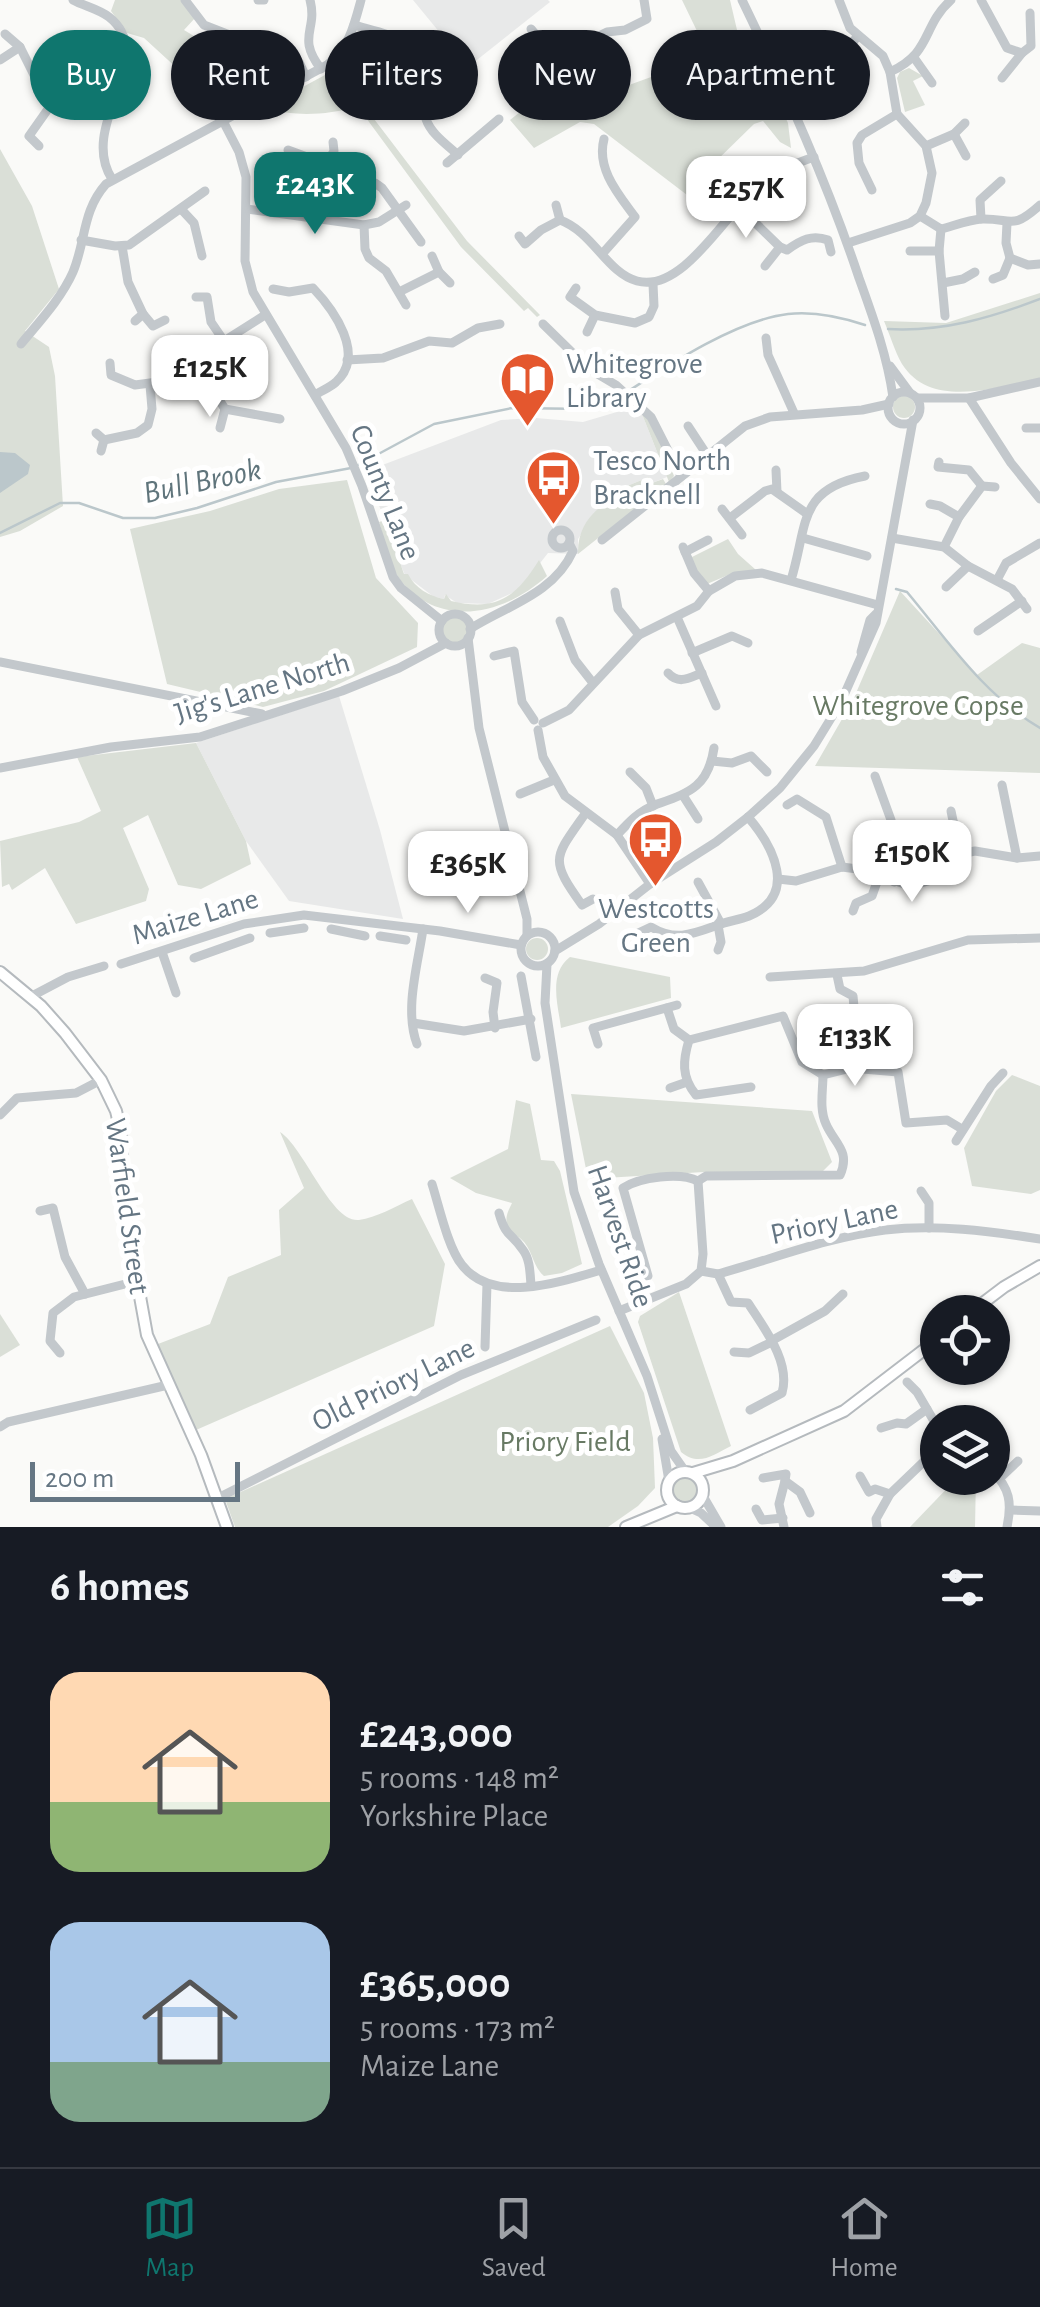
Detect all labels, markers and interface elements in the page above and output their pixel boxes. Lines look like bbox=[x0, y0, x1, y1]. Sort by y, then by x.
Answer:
chip: Buy bbox=[30, 30, 151, 120]
chip: Rent bbox=[171, 30, 305, 120]
chip: Filters bbox=[325, 30, 478, 120]
chip: New bbox=[498, 30, 631, 120]
chip: Apartment bbox=[651, 30, 870, 120]
pin: £243K bbox=[245, 152, 385, 237]
pin: £257K bbox=[676, 156, 816, 241]
text: £243K bbox=[276, 168, 354, 200]
text: £257K bbox=[708, 172, 784, 204]
pin: £125K bbox=[140, 335, 280, 420]
place label: Whitegrove Library bbox=[566, 349, 703, 413]
library icon: Whitegrove Library bbox=[497, 350, 557, 429]
text: £125K bbox=[173, 351, 247, 383]
street label: County Lane bbox=[344, 421, 426, 564]
place label: Tesco North Bracknell bbox=[593, 446, 731, 510]
bus stop icon: Tesco North Bracknell bbox=[524, 447, 584, 526]
water label: Bull Brook bbox=[140, 453, 264, 509]
street label: Jig's Lane North bbox=[171, 647, 353, 729]
park label: Whitegrove Copse bbox=[812, 691, 1024, 721]
bus stop icon: Westcotts Green bbox=[626, 810, 686, 889]
pin: £150K bbox=[842, 820, 982, 905]
pin: £365K bbox=[398, 831, 538, 916]
text: £150K bbox=[875, 836, 949, 868]
text: £365K bbox=[430, 847, 506, 879]
street label: Maize Lane bbox=[128, 884, 262, 950]
place label: Westcotts Green bbox=[598, 894, 714, 958]
pin: £133K bbox=[785, 1004, 925, 1089]
text: £133K bbox=[819, 1020, 891, 1052]
street label: Warfield Street bbox=[100, 1116, 154, 1296]
street label: Harvest Ride bbox=[582, 1161, 658, 1311]
street label: Priory Lane bbox=[768, 1194, 901, 1250]
map controls bbox=[920, 1295, 1010, 1495]
button: locate bbox=[920, 1295, 1010, 1385]
street label: Old Priory Lane bbox=[307, 1333, 479, 1437]
button: layers bbox=[920, 1405, 1010, 1495]
park label: Priory Field bbox=[499, 1427, 631, 1457]
scale bar bbox=[30, 1457, 240, 1502]
text: 200 m bbox=[45, 1465, 114, 1493]
icon: filters bbox=[935, 1560, 990, 1615]
text: 6 homes bbox=[50, 1566, 189, 1608]
icon: home bbox=[130, 1712, 250, 1832]
text: £243,000 bbox=[360, 1713, 513, 1755]
text: 5 rooms · 148 m² bbox=[360, 1762, 559, 1794]
text: Yorkshire Place bbox=[360, 1800, 548, 1832]
icon: home bbox=[130, 1962, 250, 2082]
text: £365,000 bbox=[360, 1963, 511, 2005]
text: 5 rooms · 173 m² bbox=[360, 2012, 555, 2044]
text: Maize Lane bbox=[360, 2050, 499, 2082]
tab: Map bbox=[142, 2191, 197, 2285]
tab: Saved bbox=[482, 2191, 546, 2285]
tab: Home bbox=[830, 2191, 898, 2285]

